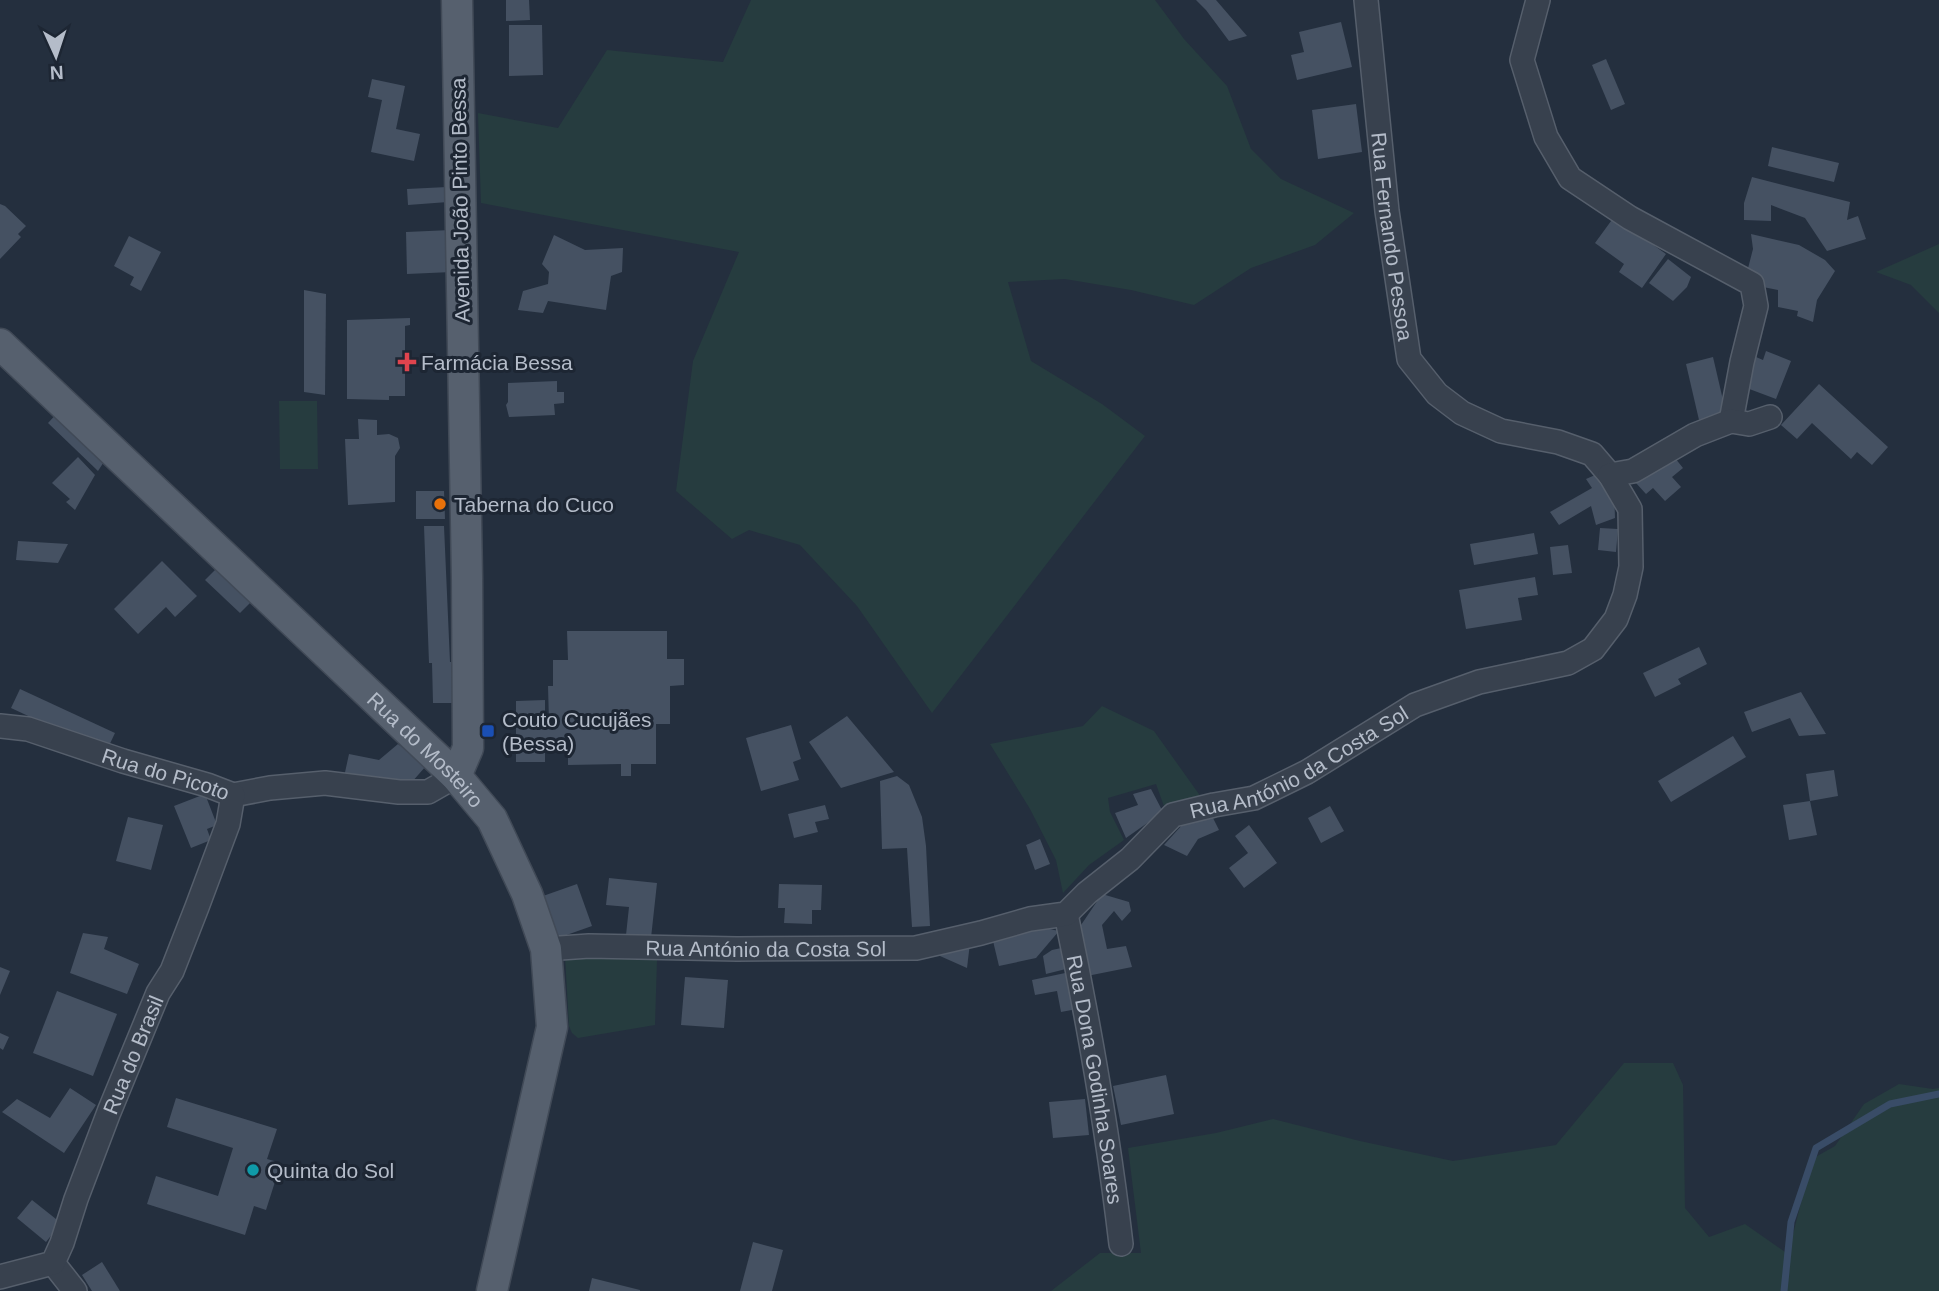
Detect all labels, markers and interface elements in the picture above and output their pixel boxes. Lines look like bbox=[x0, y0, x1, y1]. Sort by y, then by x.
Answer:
north arrow bbox=[21, 21, 91, 91]
text: N bbox=[49, 62, 64, 83]
street label: Avenida João Pinto Bessa bbox=[446, 77, 474, 323]
street label: Rua Fernando Pessoa bbox=[1368, 131, 1418, 343]
place label: Farmácia Bessa bbox=[421, 351, 573, 374]
marker: Farmácia Bessa bbox=[399, 354, 415, 370]
place label: Taberna do Cuco bbox=[454, 493, 614, 516]
marker: Taberna do Cuco bbox=[432, 496, 448, 512]
street label: Rua do Mosteiro bbox=[363, 687, 489, 812]
street label: Rua António da Costa Sol bbox=[1187, 701, 1412, 822]
place label: Couto Cucujães (Bessa) bbox=[502, 708, 651, 755]
marker: Couto Cucujães (Bessa) bbox=[480, 723, 496, 739]
street label: Rua do Picoto bbox=[99, 743, 233, 804]
street label: Rua António da Costa Sol bbox=[645, 936, 886, 961]
street label: Rua Dona Godinha Soares bbox=[1063, 953, 1127, 1205]
street label: Rua do Brasil bbox=[98, 992, 167, 1117]
place label: Quinta do Sol bbox=[267, 1159, 394, 1182]
marker: Quinta do Sol bbox=[245, 1162, 261, 1178]

